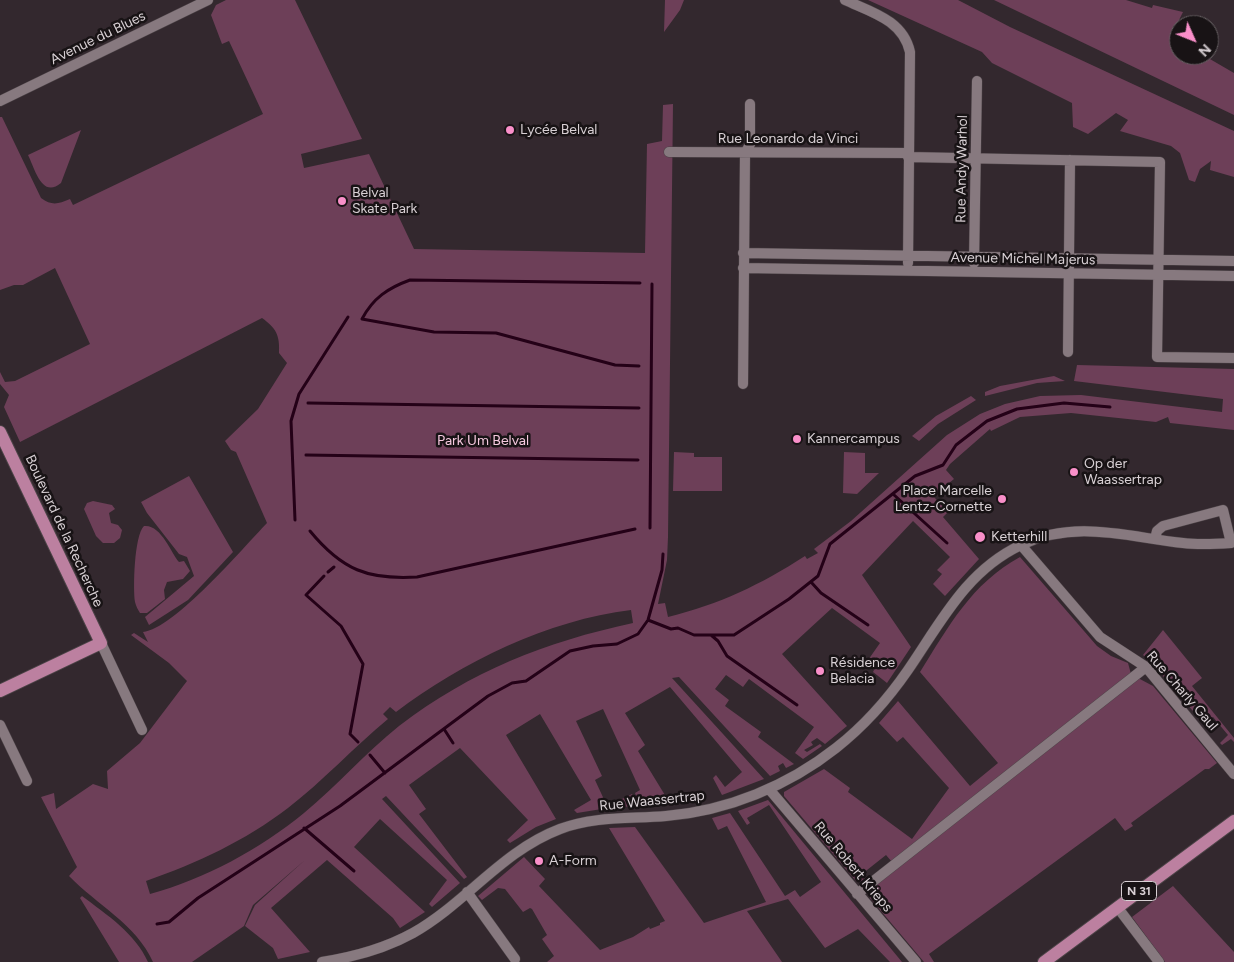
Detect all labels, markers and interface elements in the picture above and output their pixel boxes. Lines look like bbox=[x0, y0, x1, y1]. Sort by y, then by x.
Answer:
street label: Avenue du Blues bbox=[48, 8, 148, 68]
north arrow bbox=[1169, 15, 1219, 65]
text: N bbox=[1195, 40, 1214, 60]
street label: Rue Andy Warhol bbox=[953, 115, 971, 223]
place label: Lycée Belval bbox=[520, 122, 597, 138]
marker: Lycée Belval bbox=[504, 124, 516, 136]
street label: Rue Leonardo da Vinci bbox=[718, 131, 858, 147]
place label: Belval Skate Park bbox=[352, 185, 417, 218]
marker: Belval Skate Park bbox=[336, 195, 348, 207]
street label: Avenue Michel Majerus bbox=[950, 249, 1096, 269]
place label: Kannercampus bbox=[807, 431, 900, 447]
park label: Park Um Belval bbox=[437, 433, 529, 449]
marker: Kannercampus bbox=[791, 433, 803, 445]
street label: Boulevard de la Recherche bbox=[21, 452, 107, 610]
place label: Op der Waassertrap bbox=[1084, 456, 1162, 488]
marker: Op der Waassertrap bbox=[1068, 466, 1080, 478]
place label: Place Marcelle Lentz-Cornette bbox=[895, 483, 992, 516]
marker: Place Marcelle Lentz-Cornette bbox=[996, 493, 1008, 505]
place label: Ketterhill bbox=[991, 529, 1047, 545]
marker: Ketterhill bbox=[973, 530, 987, 544]
street label: Rue Charly Gaul bbox=[1143, 648, 1221, 734]
place label: Résidence Belacia bbox=[830, 655, 895, 688]
marker: Résidence Belacia bbox=[814, 665, 826, 677]
street label: Rue Waassertrap bbox=[599, 787, 705, 815]
street label: Rue Robert Krieps bbox=[810, 818, 896, 916]
place label: A-Form bbox=[549, 853, 597, 869]
marker: A-Form bbox=[533, 855, 545, 867]
road number: N 31 bbox=[1122, 881, 1156, 900]

